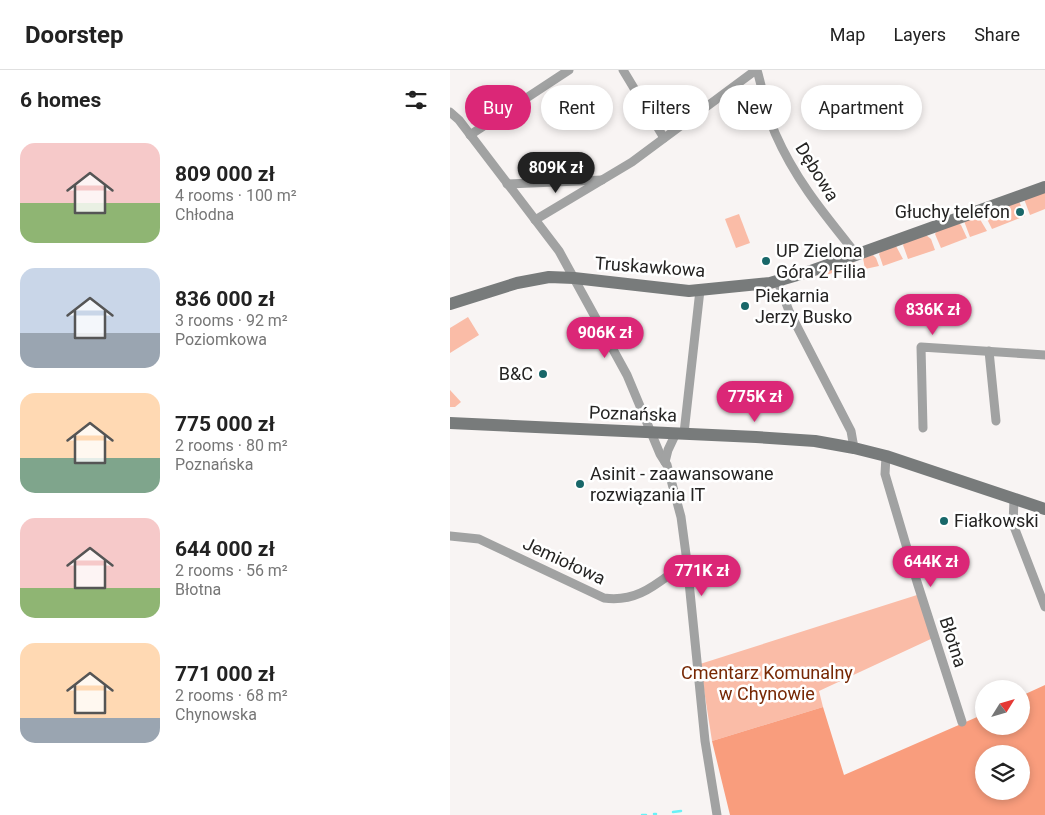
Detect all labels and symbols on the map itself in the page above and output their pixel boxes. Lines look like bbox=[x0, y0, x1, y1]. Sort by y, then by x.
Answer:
street label: Dębowa bbox=[791, 139, 844, 205]
pin: 809K zł bbox=[510, 152, 602, 194]
place label: Głuchy telefon bbox=[895, 201, 1010, 222]
marker: Głuchy telefon bbox=[1014, 206, 1026, 218]
place label: UP Zielona Góra 2 Filia bbox=[776, 240, 866, 282]
street label: Truskawkowa bbox=[594, 252, 706, 281]
marker: UP Zielona Góra 2 Filia bbox=[760, 255, 772, 267]
place label: Piekarnia Jerzy Busko bbox=[755, 285, 852, 327]
pin: 836K zł bbox=[887, 294, 979, 336]
marker: Piekarnia Jerzy Busko bbox=[739, 300, 751, 312]
pin: 906K zł bbox=[559, 316, 651, 359]
place label: B&C bbox=[499, 363, 533, 384]
marker: B&C bbox=[537, 368, 549, 380]
pin: 775K zł bbox=[709, 380, 801, 423]
street label: Poznańska bbox=[589, 401, 677, 426]
place label: Asinit - zaawansowane rozwiązania IT bbox=[590, 463, 774, 505]
marker: Asinit - zaawansowane rozwiązania IT bbox=[574, 478, 586, 490]
place label: Fiałkowski bbox=[954, 510, 1039, 531]
marker: Fiałkowski bbox=[938, 515, 950, 527]
street label: Jemiołowa bbox=[520, 532, 609, 589]
pin: 644K zł bbox=[885, 546, 977, 588]
pin: 771K zł bbox=[656, 554, 748, 597]
street label: Błotna bbox=[935, 614, 971, 670]
park label: Cmentarz Komunalny w Chynowie bbox=[681, 662, 853, 704]
north arrow bbox=[975, 680, 1030, 735]

